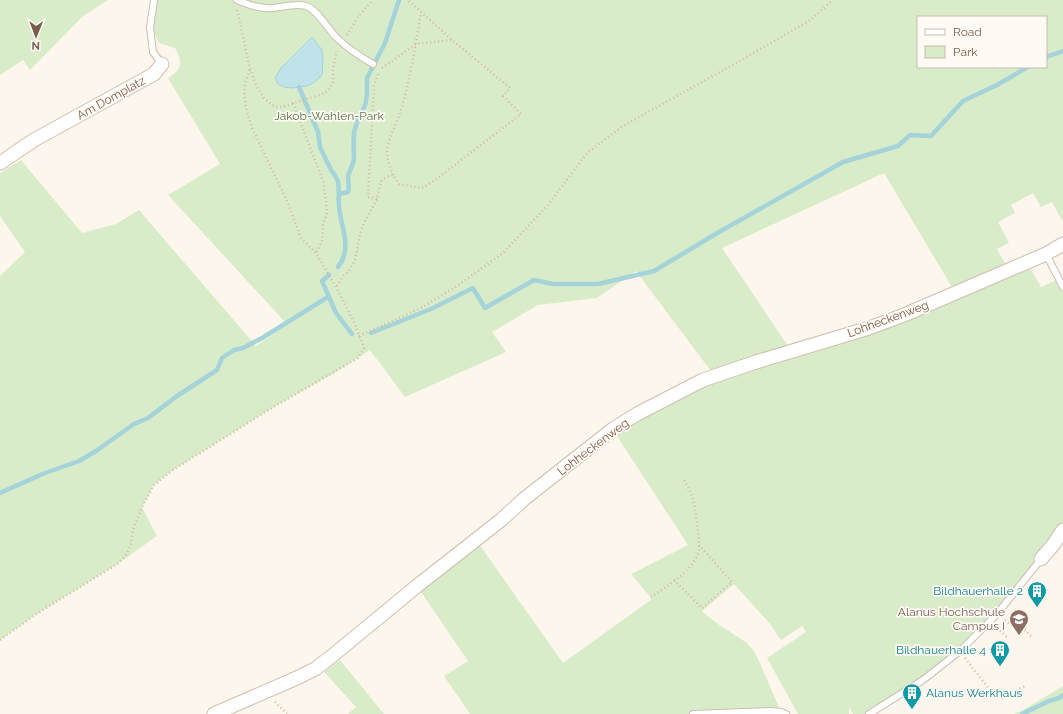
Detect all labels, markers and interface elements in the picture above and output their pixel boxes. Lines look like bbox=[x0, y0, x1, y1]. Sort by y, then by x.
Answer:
north arrow bbox=[16, 16, 56, 56]
legend bbox=[917, 16, 1047, 68]
text: Road bbox=[953, 25, 982, 39]
text: N bbox=[32, 39, 40, 52]
text: Park bbox=[953, 45, 978, 59]
street label: Am Domplatz bbox=[74, 73, 148, 123]
park label: Jakob-Wahlen-Park bbox=[274, 109, 385, 123]
street label: Lohheckenweg bbox=[845, 298, 931, 340]
street label: Lohheckenweg bbox=[555, 416, 631, 478]
building icon: Bildhauerhalle 2 bbox=[1026, 580, 1048, 608]
place label: Bildhauerhalle 2 bbox=[933, 584, 1023, 598]
place label: Alanus Hochschule Campus I bbox=[898, 605, 1005, 633]
school or university icon: Alanus Hochschule Campus I bbox=[1008, 608, 1030, 636]
building icon: Bildhauerhalle 4 bbox=[989, 639, 1011, 667]
place label: Bildhauerhalle 4 bbox=[896, 643, 986, 657]
building icon: Alanus Werkhaus bbox=[901, 682, 923, 710]
place label: Alanus Werkhaus bbox=[926, 686, 1023, 700]

